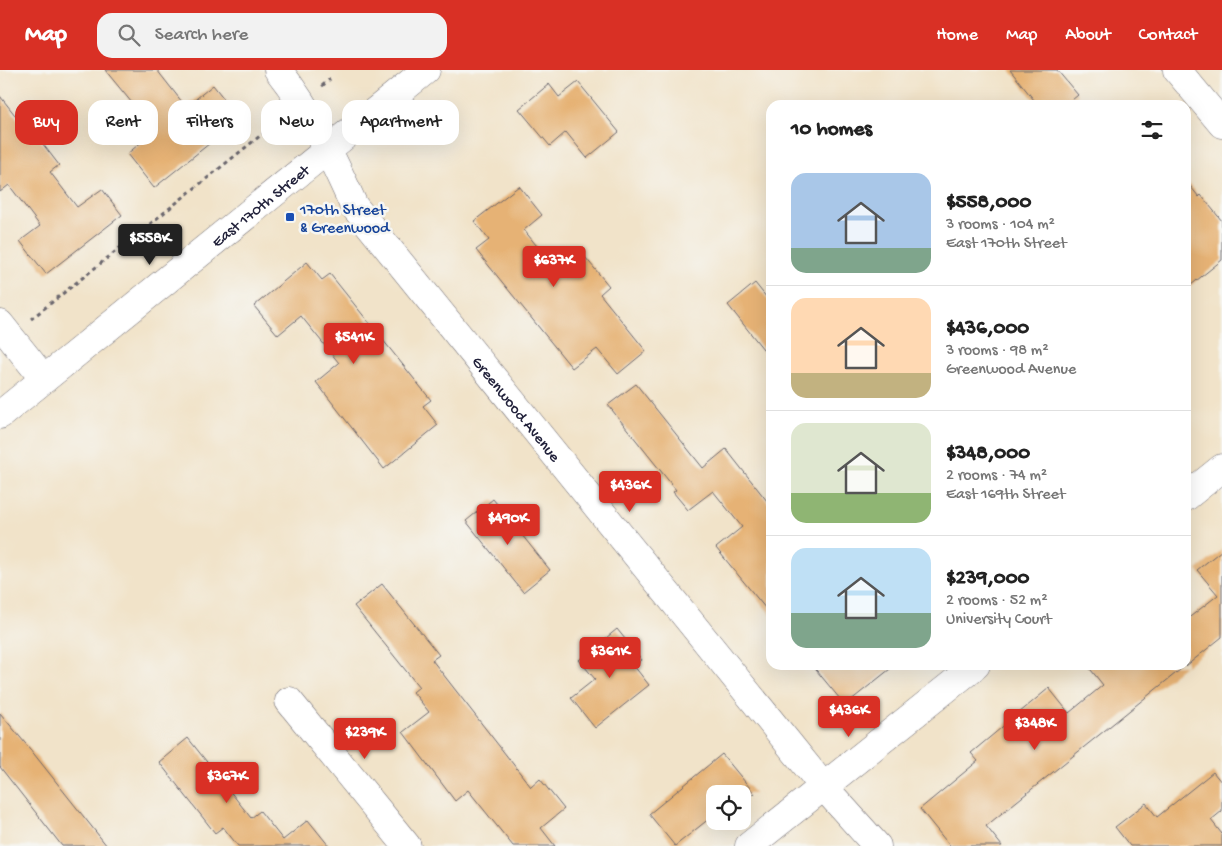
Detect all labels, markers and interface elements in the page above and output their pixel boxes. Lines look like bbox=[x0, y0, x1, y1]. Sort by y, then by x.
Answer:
search box bbox=[97, 13, 447, 58]
text: Map bbox=[25, 21, 67, 50]
icon: search bbox=[115, 21, 143, 49]
text: Search here bbox=[155, 24, 248, 47]
text: Home bbox=[936, 25, 978, 46]
text: Map bbox=[1006, 25, 1037, 46]
text: About bbox=[1065, 25, 1111, 46]
text: Contact bbox=[1139, 25, 1197, 46]
chip: Buy bbox=[15, 100, 78, 145]
chip: Rent bbox=[88, 100, 158, 145]
chip: Filters bbox=[168, 100, 251, 145]
chip: New bbox=[261, 100, 332, 145]
chip: Apartment bbox=[342, 100, 459, 145]
icon: filters bbox=[1138, 116, 1166, 144]
text: 10 homes bbox=[791, 118, 872, 143]
street label: East 170th Street bbox=[209, 161, 316, 253]
text: $558,000 bbox=[946, 191, 1031, 216]
icon: home bbox=[831, 193, 891, 253]
place label: 170th Street & Greenwood bbox=[299, 202, 391, 239]
marker: 170th Street & Greenwood bbox=[284, 211, 296, 223]
text: 3 rooms · 104 m² bbox=[946, 216, 1055, 235]
pin: $558K bbox=[115, 224, 185, 266]
text: $558K bbox=[129, 230, 171, 249]
text: East 170th Street bbox=[946, 235, 1067, 254]
pin: $637K bbox=[519, 246, 589, 288]
text: $637K bbox=[534, 252, 574, 271]
text: $436,000 bbox=[946, 317, 1029, 342]
icon: home bbox=[831, 318, 891, 378]
pin: $541K bbox=[319, 322, 389, 365]
text: $541K bbox=[335, 329, 373, 348]
text: 3 rooms · 98 m² bbox=[946, 342, 1048, 361]
street label: Greenwood Avenue bbox=[466, 354, 563, 467]
text: Greenwood Avenue bbox=[946, 361, 1076, 380]
text: $348,000 bbox=[946, 442, 1030, 467]
icon: home bbox=[831, 443, 891, 503]
text: 2 rooms · 74 m² bbox=[946, 467, 1047, 486]
pin: $436K bbox=[595, 470, 665, 513]
text: $436K bbox=[610, 477, 650, 496]
text: East 169th Street bbox=[946, 486, 1065, 505]
pin: $490K bbox=[473, 504, 543, 546]
text: $490K bbox=[488, 510, 528, 529]
text: $239,000 bbox=[946, 567, 1030, 592]
icon: home bbox=[831, 568, 891, 628]
text: 2 rooms · 52 m² bbox=[946, 592, 1048, 611]
text: University Court bbox=[946, 611, 1052, 630]
pin: $361K bbox=[575, 636, 645, 679]
text: $361K bbox=[591, 643, 629, 662]
pin: $436K bbox=[814, 696, 884, 738]
text: $436K bbox=[829, 702, 869, 721]
pin: $348K bbox=[1000, 708, 1070, 751]
text: $348K bbox=[1015, 715, 1055, 734]
pin: $239K bbox=[330, 718, 400, 760]
text: $239K bbox=[345, 724, 385, 743]
pin: $367K bbox=[192, 762, 262, 804]
text: $367K bbox=[207, 768, 247, 787]
map controls bbox=[706, 785, 751, 830]
button: locate bbox=[706, 785, 751, 830]

